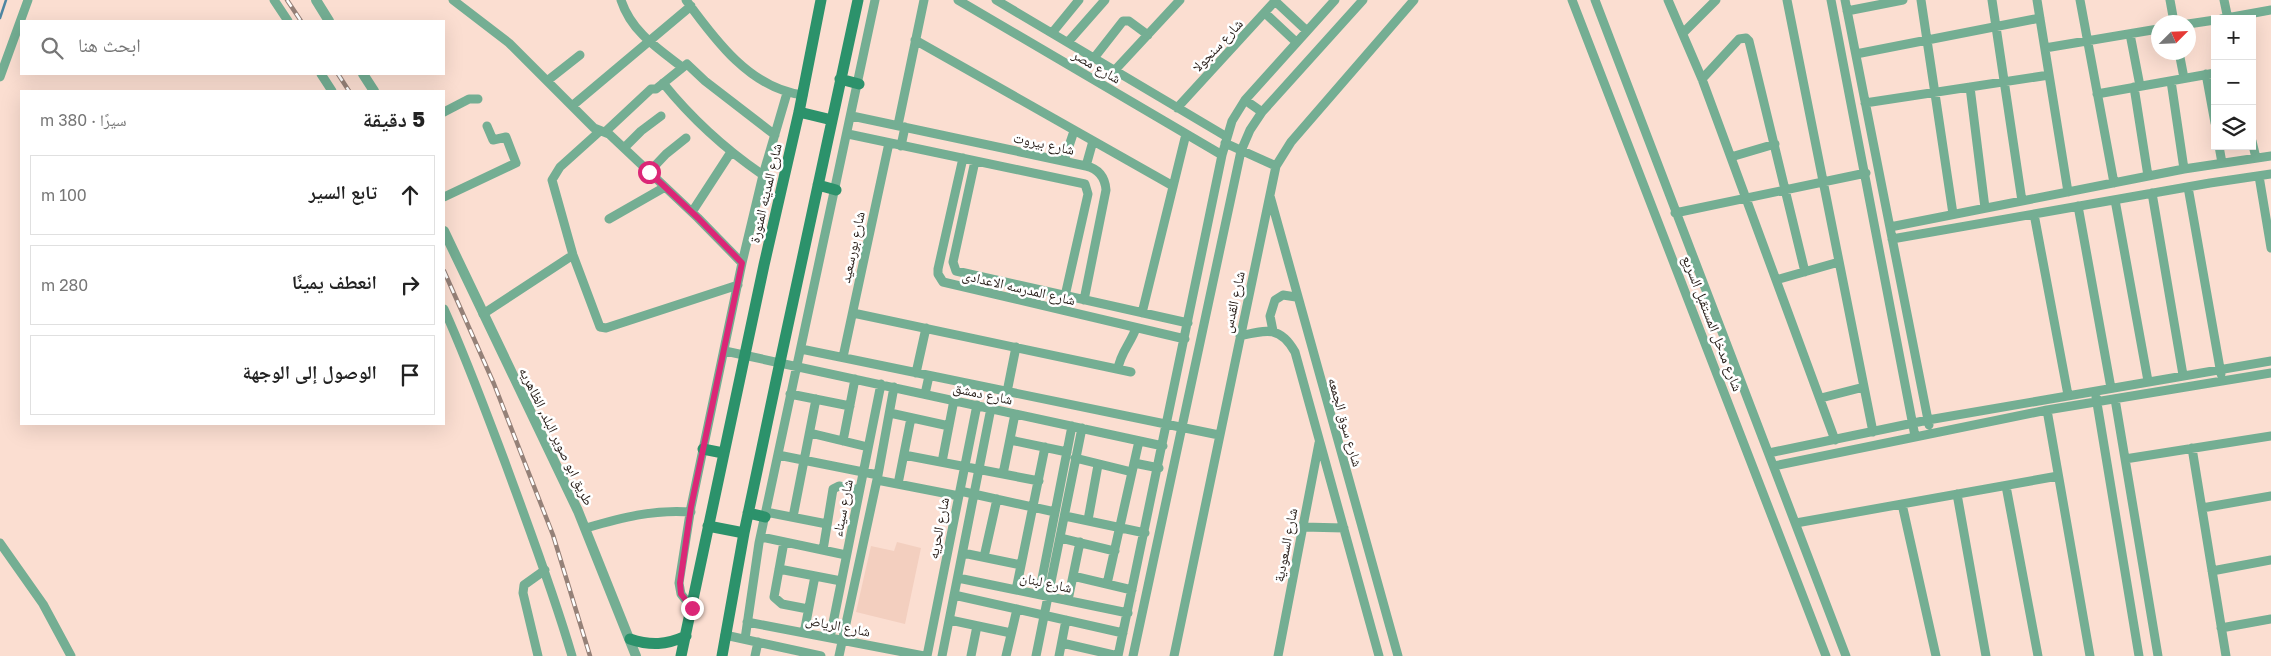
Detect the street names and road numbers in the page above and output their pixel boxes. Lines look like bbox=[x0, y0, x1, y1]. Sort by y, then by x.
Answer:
street label: شارع سنجولا bbox=[1188, 15, 1247, 76]
street label: شارع مصر bbox=[1068, 45, 1124, 88]
street label: شارع بيروت bbox=[1011, 128, 1076, 160]
street label: شارع المدينه المنورة bbox=[745, 142, 787, 245]
street label: شارع بورسعيد bbox=[836, 210, 870, 285]
street label: شارع مدخل المستقبل السريع bbox=[1677, 253, 1747, 394]
street label: شارع المدرسه الاعدادى bbox=[960, 266, 1077, 310]
street label: شارع القدس bbox=[1218, 270, 1250, 335]
street label: طريق ابو صوير البلد, الظاهريه bbox=[514, 364, 598, 509]
street label: شارع سوق الجمعه bbox=[1323, 375, 1367, 469]
street label: شارع دمشق bbox=[951, 378, 1014, 410]
street label: شارع سيناء bbox=[828, 478, 858, 539]
street label: شارع الحريه bbox=[924, 496, 954, 561]
street label: شارع السعودية bbox=[1270, 507, 1302, 584]
street label: شارع لبنان bbox=[1018, 568, 1074, 598]
street label: شارع الرياض bbox=[804, 610, 872, 642]

